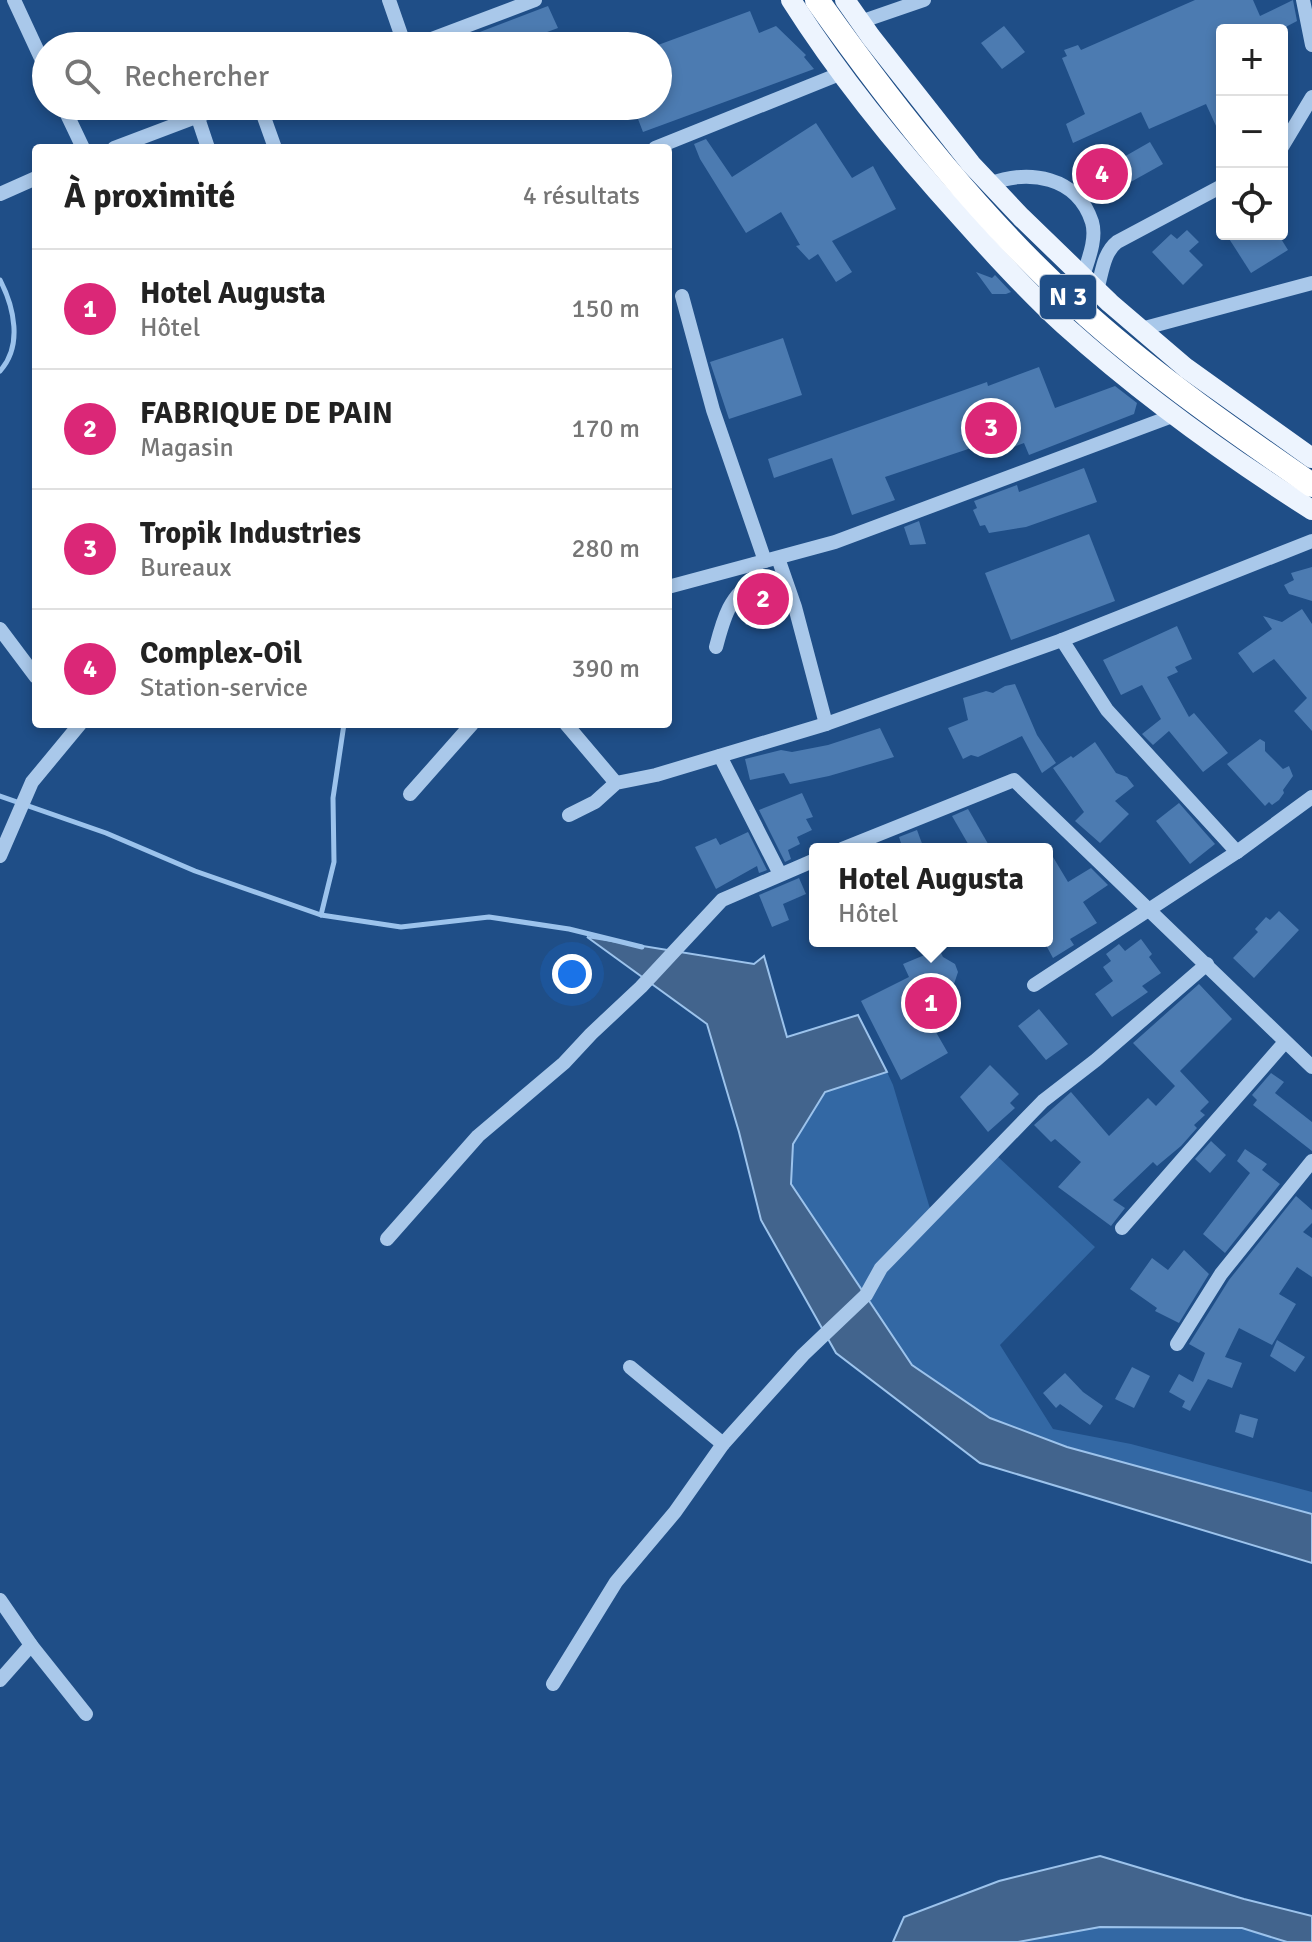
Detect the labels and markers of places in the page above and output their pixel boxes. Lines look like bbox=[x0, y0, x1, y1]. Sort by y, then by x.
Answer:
pin: 4 bbox=[1076, 144, 1128, 204]
pin: 3 bbox=[965, 398, 1017, 458]
pin: 2 bbox=[737, 569, 789, 629]
pin: 1 bbox=[905, 973, 957, 1033]

